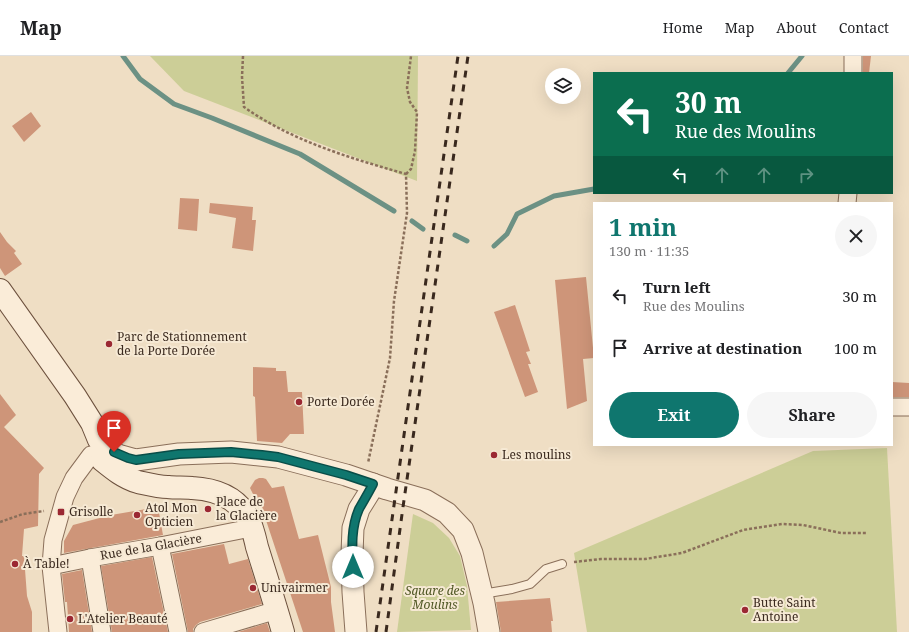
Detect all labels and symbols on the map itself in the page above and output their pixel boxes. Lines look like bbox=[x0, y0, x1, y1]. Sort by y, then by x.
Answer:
place label: Parc de Stationnement de la Porte Dorée bbox=[117, 328, 247, 359]
marker: Parc de Stationnement de la Porte Dorée bbox=[104, 339, 114, 349]
place label: Porte Dorée bbox=[307, 393, 375, 410]
marker: Porte Dorée bbox=[294, 397, 304, 407]
pin bbox=[97, 411, 131, 452]
place label: Les moulins bbox=[502, 446, 571, 463]
marker: Les moulins bbox=[489, 450, 499, 460]
place label: Place de la Glacière bbox=[216, 493, 277, 524]
place label: Atol Mon Opticien bbox=[145, 499, 198, 530]
place label: Grisolle bbox=[69, 503, 113, 520]
marker: Place de la Glacière bbox=[203, 504, 213, 514]
marker: Grisolle bbox=[56, 507, 66, 517]
marker: Atol Mon Opticien bbox=[132, 510, 142, 520]
street label: Rue de la Glacière bbox=[99, 529, 203, 564]
position arrow bbox=[332, 546, 374, 588]
place label: À Table! bbox=[23, 555, 70, 572]
marker: À Table! bbox=[10, 559, 20, 569]
place label: Univairmer bbox=[261, 579, 328, 596]
park label: Square des Moulins bbox=[405, 582, 466, 613]
marker: Univairmer bbox=[248, 583, 258, 593]
place label: Butte Saint Antoine bbox=[753, 594, 816, 625]
marker: Butte Saint Antoine bbox=[740, 605, 750, 615]
place label: L'Atelier Beauté bbox=[78, 610, 168, 627]
marker: L'Atelier Beauté bbox=[65, 614, 75, 624]

